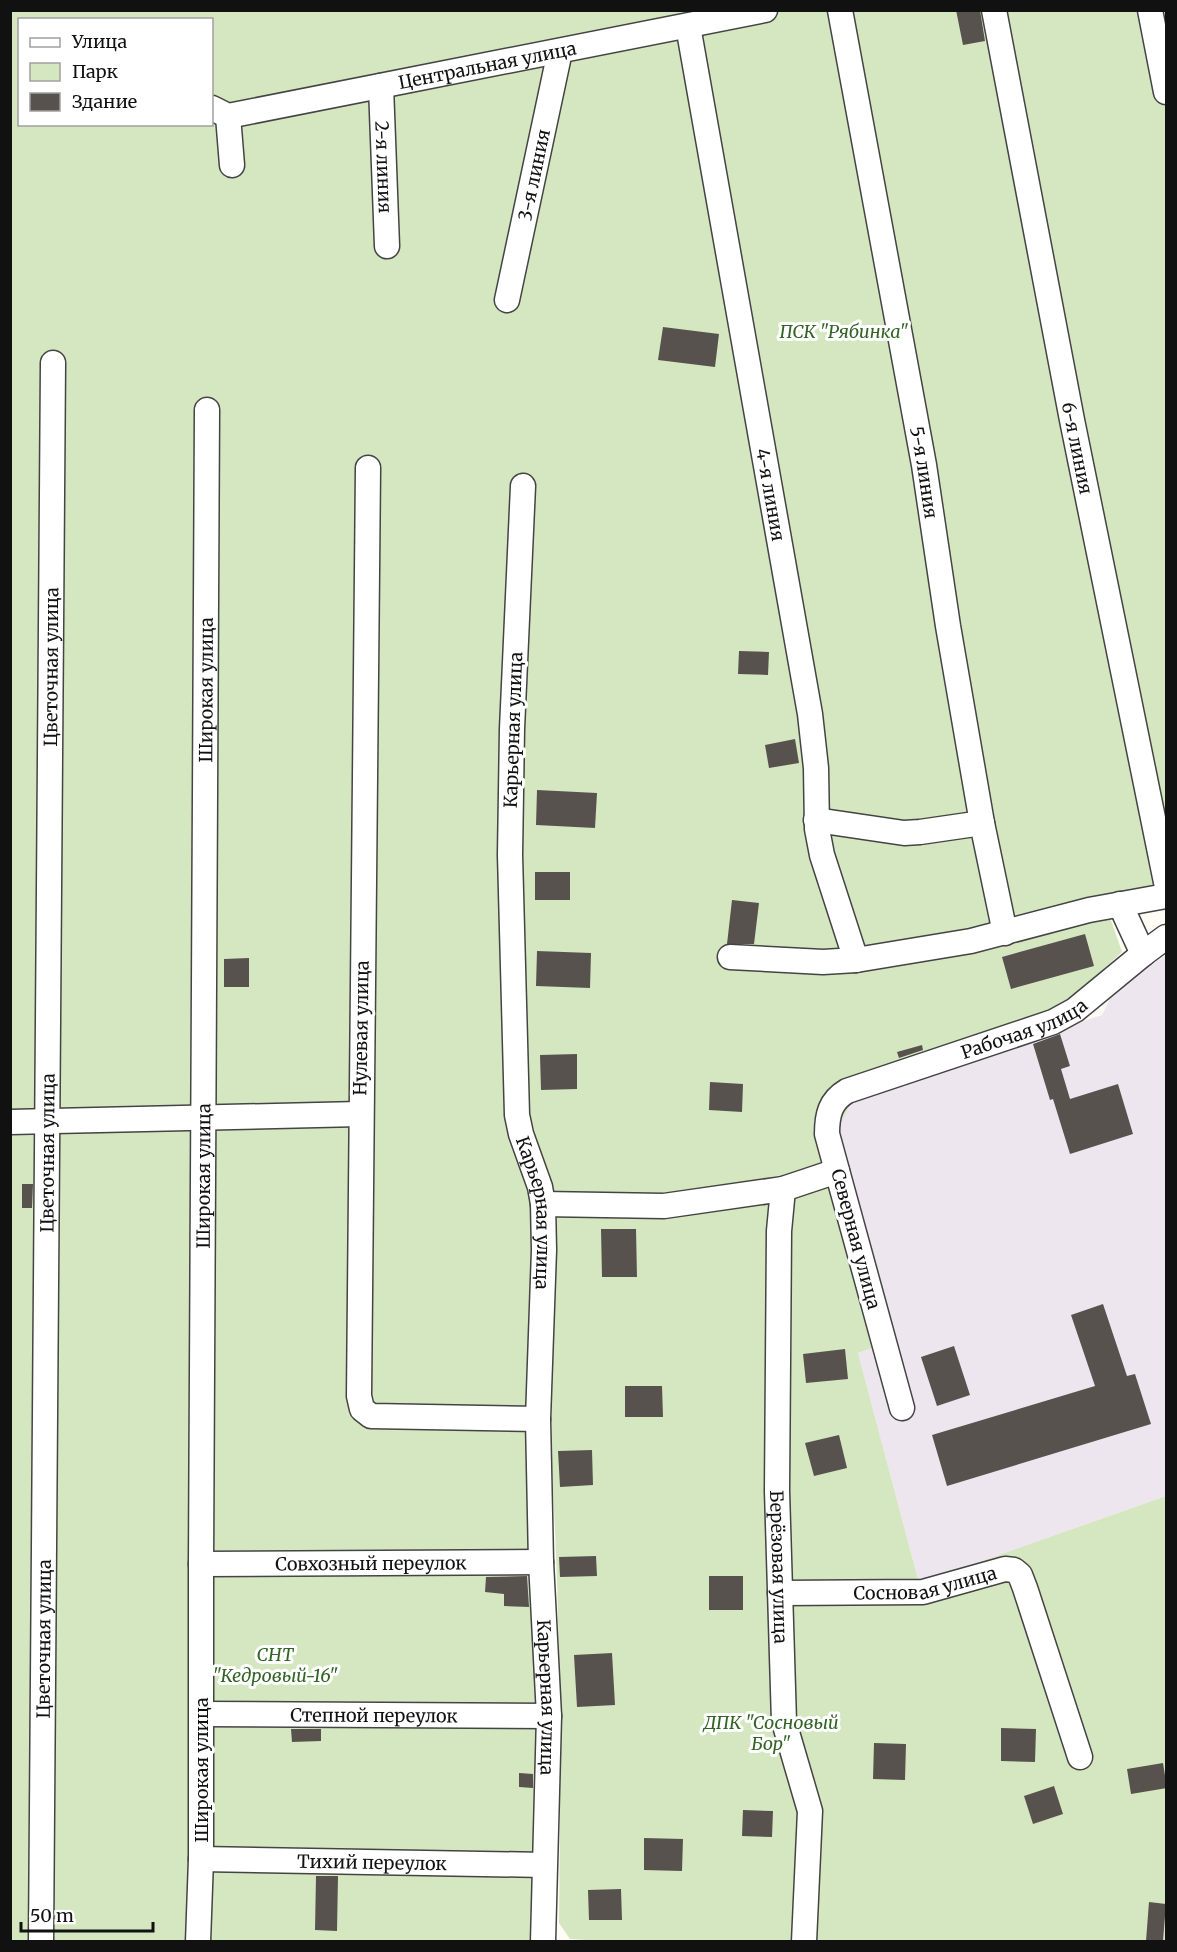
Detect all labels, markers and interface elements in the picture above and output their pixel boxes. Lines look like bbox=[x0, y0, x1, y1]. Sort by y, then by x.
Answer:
legend bbox=[18, 18, 213, 126]
text: Улица bbox=[71, 30, 127, 53]
street label: Центральная улица bbox=[396, 36, 578, 94]
text: Парк bbox=[72, 60, 118, 83]
text: Здание bbox=[72, 90, 137, 113]
street label: 2-я линия bbox=[371, 120, 397, 214]
street label: 3-я линия bbox=[513, 127, 555, 223]
park label: ПСК "Рябинка" bbox=[780, 320, 908, 343]
street label: 6-я линия bbox=[1057, 400, 1098, 497]
street label: 5-я линия bbox=[906, 424, 943, 520]
street label: 4-я линия bbox=[752, 447, 791, 543]
street label: Цветочная улица bbox=[39, 587, 63, 747]
street label: Широкая улица bbox=[194, 617, 217, 763]
street label: Карьерная улица bbox=[499, 651, 527, 808]
street label: Нулевая улица bbox=[348, 960, 374, 1096]
street label: Рабочая улица bbox=[958, 993, 1092, 1064]
street label: Цветочная улица bbox=[35, 1073, 59, 1233]
street label: Широкая улица bbox=[191, 1103, 215, 1249]
street label: Карьерная улица bbox=[511, 1133, 556, 1291]
street label: Северная улица bbox=[826, 1166, 886, 1312]
street label: Берёзовая улица bbox=[765, 1490, 793, 1644]
street label: Совхозный переулок bbox=[275, 1551, 467, 1575]
street label: Цветочная улица bbox=[31, 1559, 55, 1719]
street label: Сосновая улица bbox=[853, 1560, 999, 1604]
street label: Карьерная улица bbox=[532, 1619, 561, 1776]
park label: СНТ "Кедровый-16" bbox=[212, 1643, 338, 1687]
street label: Широкая улица bbox=[190, 1697, 213, 1843]
street label: Степной переулок bbox=[290, 1703, 458, 1727]
park label: ДПК "Сосновый Бор" bbox=[701, 1711, 839, 1755]
street label: Тихий переулок bbox=[297, 1849, 448, 1875]
scale bar bbox=[21, 1895, 153, 1933]
text: 50 m bbox=[30, 1904, 74, 1927]

